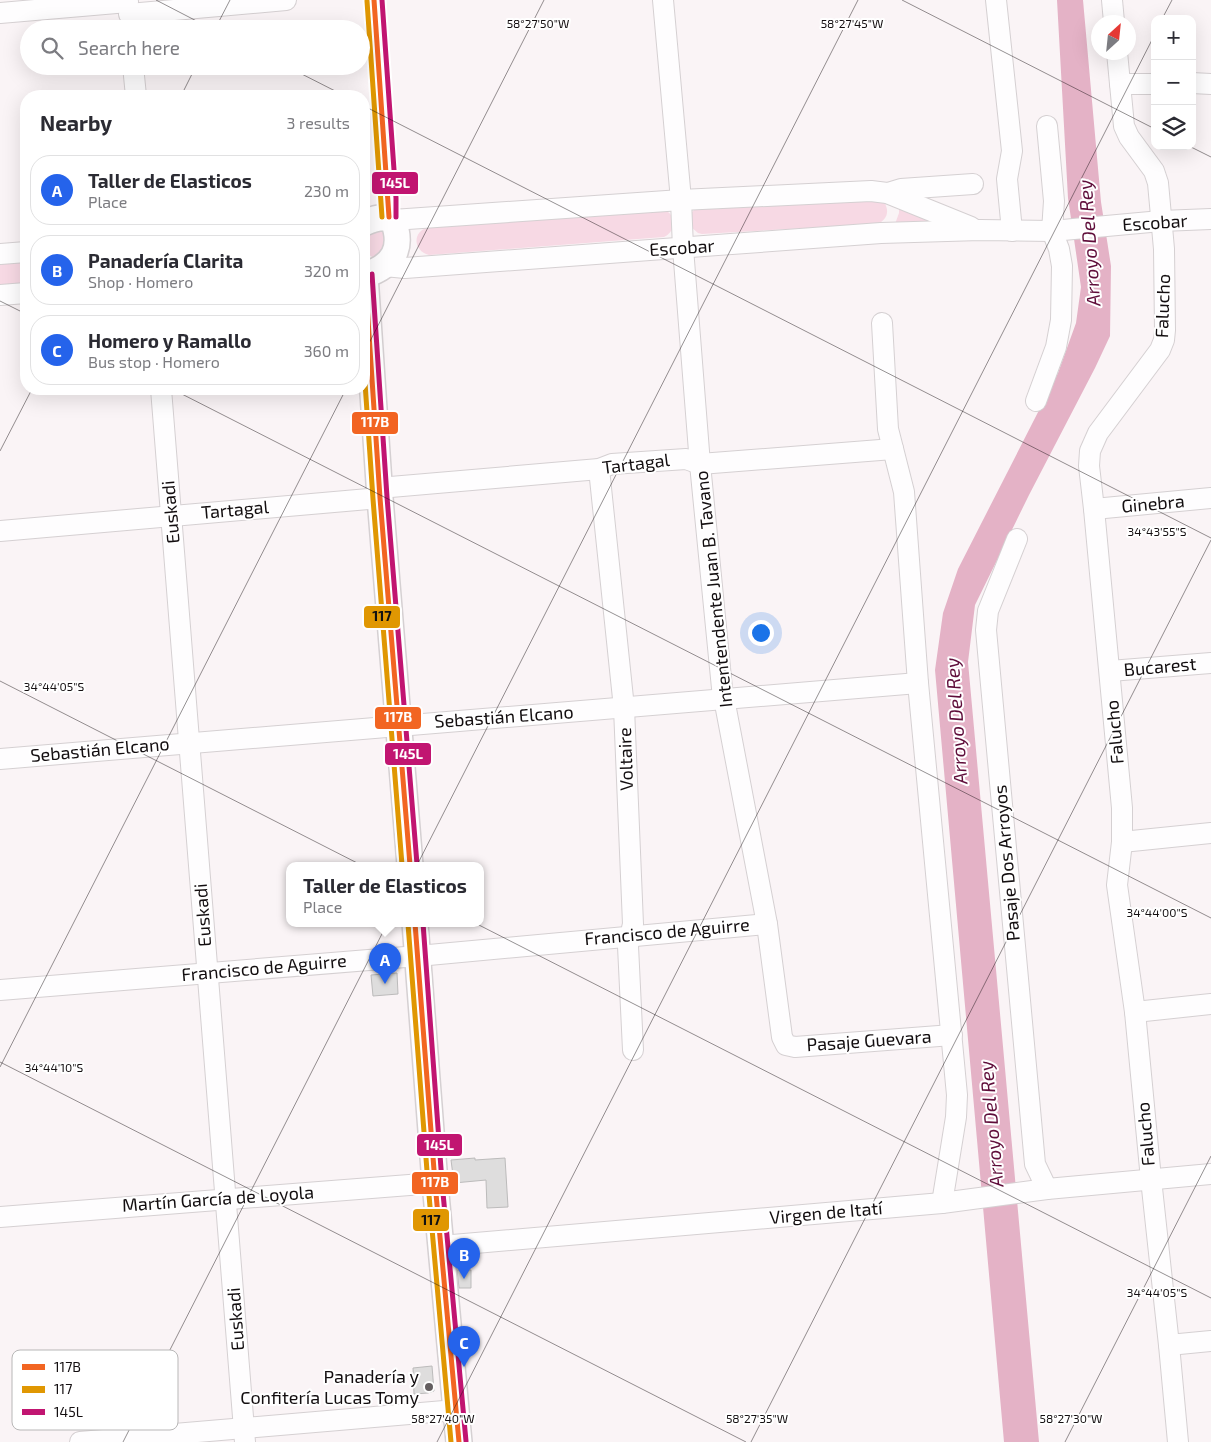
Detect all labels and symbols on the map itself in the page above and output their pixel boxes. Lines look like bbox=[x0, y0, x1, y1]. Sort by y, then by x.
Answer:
north arrow bbox=[1091, 15, 1136, 60]
text: 58°27'50"W bbox=[507, 16, 569, 30]
text: 58°27'45"W bbox=[821, 16, 883, 30]
line badge: 145L bbox=[371, 171, 419, 195]
text: 145L bbox=[380, 174, 411, 191]
water label: Arroyo Del Rey bbox=[1073, 179, 1105, 308]
street label: Escobar bbox=[1122, 209, 1188, 235]
street label: Escobar bbox=[649, 234, 715, 260]
street label: Falucho bbox=[1150, 273, 1174, 338]
line badge: 117B bbox=[351, 411, 399, 435]
text: 117B bbox=[361, 413, 389, 430]
street label: Tartagal bbox=[601, 448, 672, 478]
street label: Intentendente Juan B. Tavano bbox=[690, 470, 736, 709]
street label: Euskadi bbox=[156, 480, 184, 545]
street label: Ginebra bbox=[1120, 489, 1185, 517]
street label: Tartagal bbox=[200, 495, 270, 523]
text: 34°43'55"S bbox=[1128, 524, 1187, 538]
line badge: 117 bbox=[363, 605, 401, 629]
text: 117 bbox=[372, 607, 392, 624]
your location bbox=[748, 620, 774, 646]
street label: Bucarest bbox=[1123, 652, 1197, 680]
water label: Arroyo Del Rey bbox=[940, 657, 972, 786]
text: 34°44'05"S bbox=[24, 679, 84, 693]
street label: Falucho bbox=[1100, 699, 1128, 765]
street label: Sebastián Elcano bbox=[434, 700, 574, 732]
line badge: 117B bbox=[374, 706, 422, 730]
text: 117B bbox=[384, 708, 412, 725]
street label: Voltaire bbox=[613, 727, 637, 791]
street label: Sebastián Elcano bbox=[29, 732, 170, 766]
line badge: 145L bbox=[384, 742, 432, 766]
text: 145L bbox=[393, 745, 424, 762]
street label: Pasaje Dos Arroyos bbox=[988, 784, 1024, 942]
street label: Euskadi bbox=[189, 883, 215, 947]
text: 34°44'00"S bbox=[1126, 905, 1188, 919]
street label: Francisco de Aguirre bbox=[583, 913, 750, 949]
pin: A bbox=[369, 943, 401, 984]
street label: Francisco de Aguirre bbox=[180, 949, 347, 985]
street label: Pasaje Guevara bbox=[806, 1025, 932, 1055]
text: 34°44'10"S bbox=[25, 1060, 84, 1074]
water label: Arroyo Del Rey bbox=[974, 1060, 1009, 1189]
street label: Falucho bbox=[1131, 1101, 1159, 1167]
line badge: 145L bbox=[416, 1133, 463, 1157]
text: 145L bbox=[424, 1136, 455, 1153]
line badge: 117B bbox=[411, 1171, 459, 1195]
text: 117B bbox=[421, 1173, 449, 1190]
street label: Martín García de Loyola bbox=[121, 1180, 315, 1216]
street label: Virgen de Itatí bbox=[768, 1196, 884, 1228]
line badge: 117 bbox=[412, 1208, 450, 1232]
text: 117 bbox=[421, 1211, 441, 1228]
pin: B bbox=[448, 1238, 480, 1279]
text: 34°44'05"S bbox=[1127, 1285, 1187, 1299]
street label: Euskadi bbox=[222, 1287, 248, 1351]
pin: C bbox=[448, 1326, 480, 1367]
legend bbox=[12, 1350, 178, 1430]
text: 117B bbox=[54, 1358, 81, 1375]
place label: Panadería y Confitería Lucas Tomy bbox=[240, 1365, 419, 1408]
text: 117 bbox=[54, 1380, 72, 1397]
marker: Panadería y Confitería Lucas Tomy bbox=[423, 1381, 435, 1393]
text: 145L bbox=[54, 1403, 83, 1420]
text: 58°27'40"W bbox=[411, 1411, 475, 1425]
text: 58°27'35"W bbox=[726, 1411, 788, 1425]
text: 58°27'30"W bbox=[1040, 1411, 1103, 1425]

